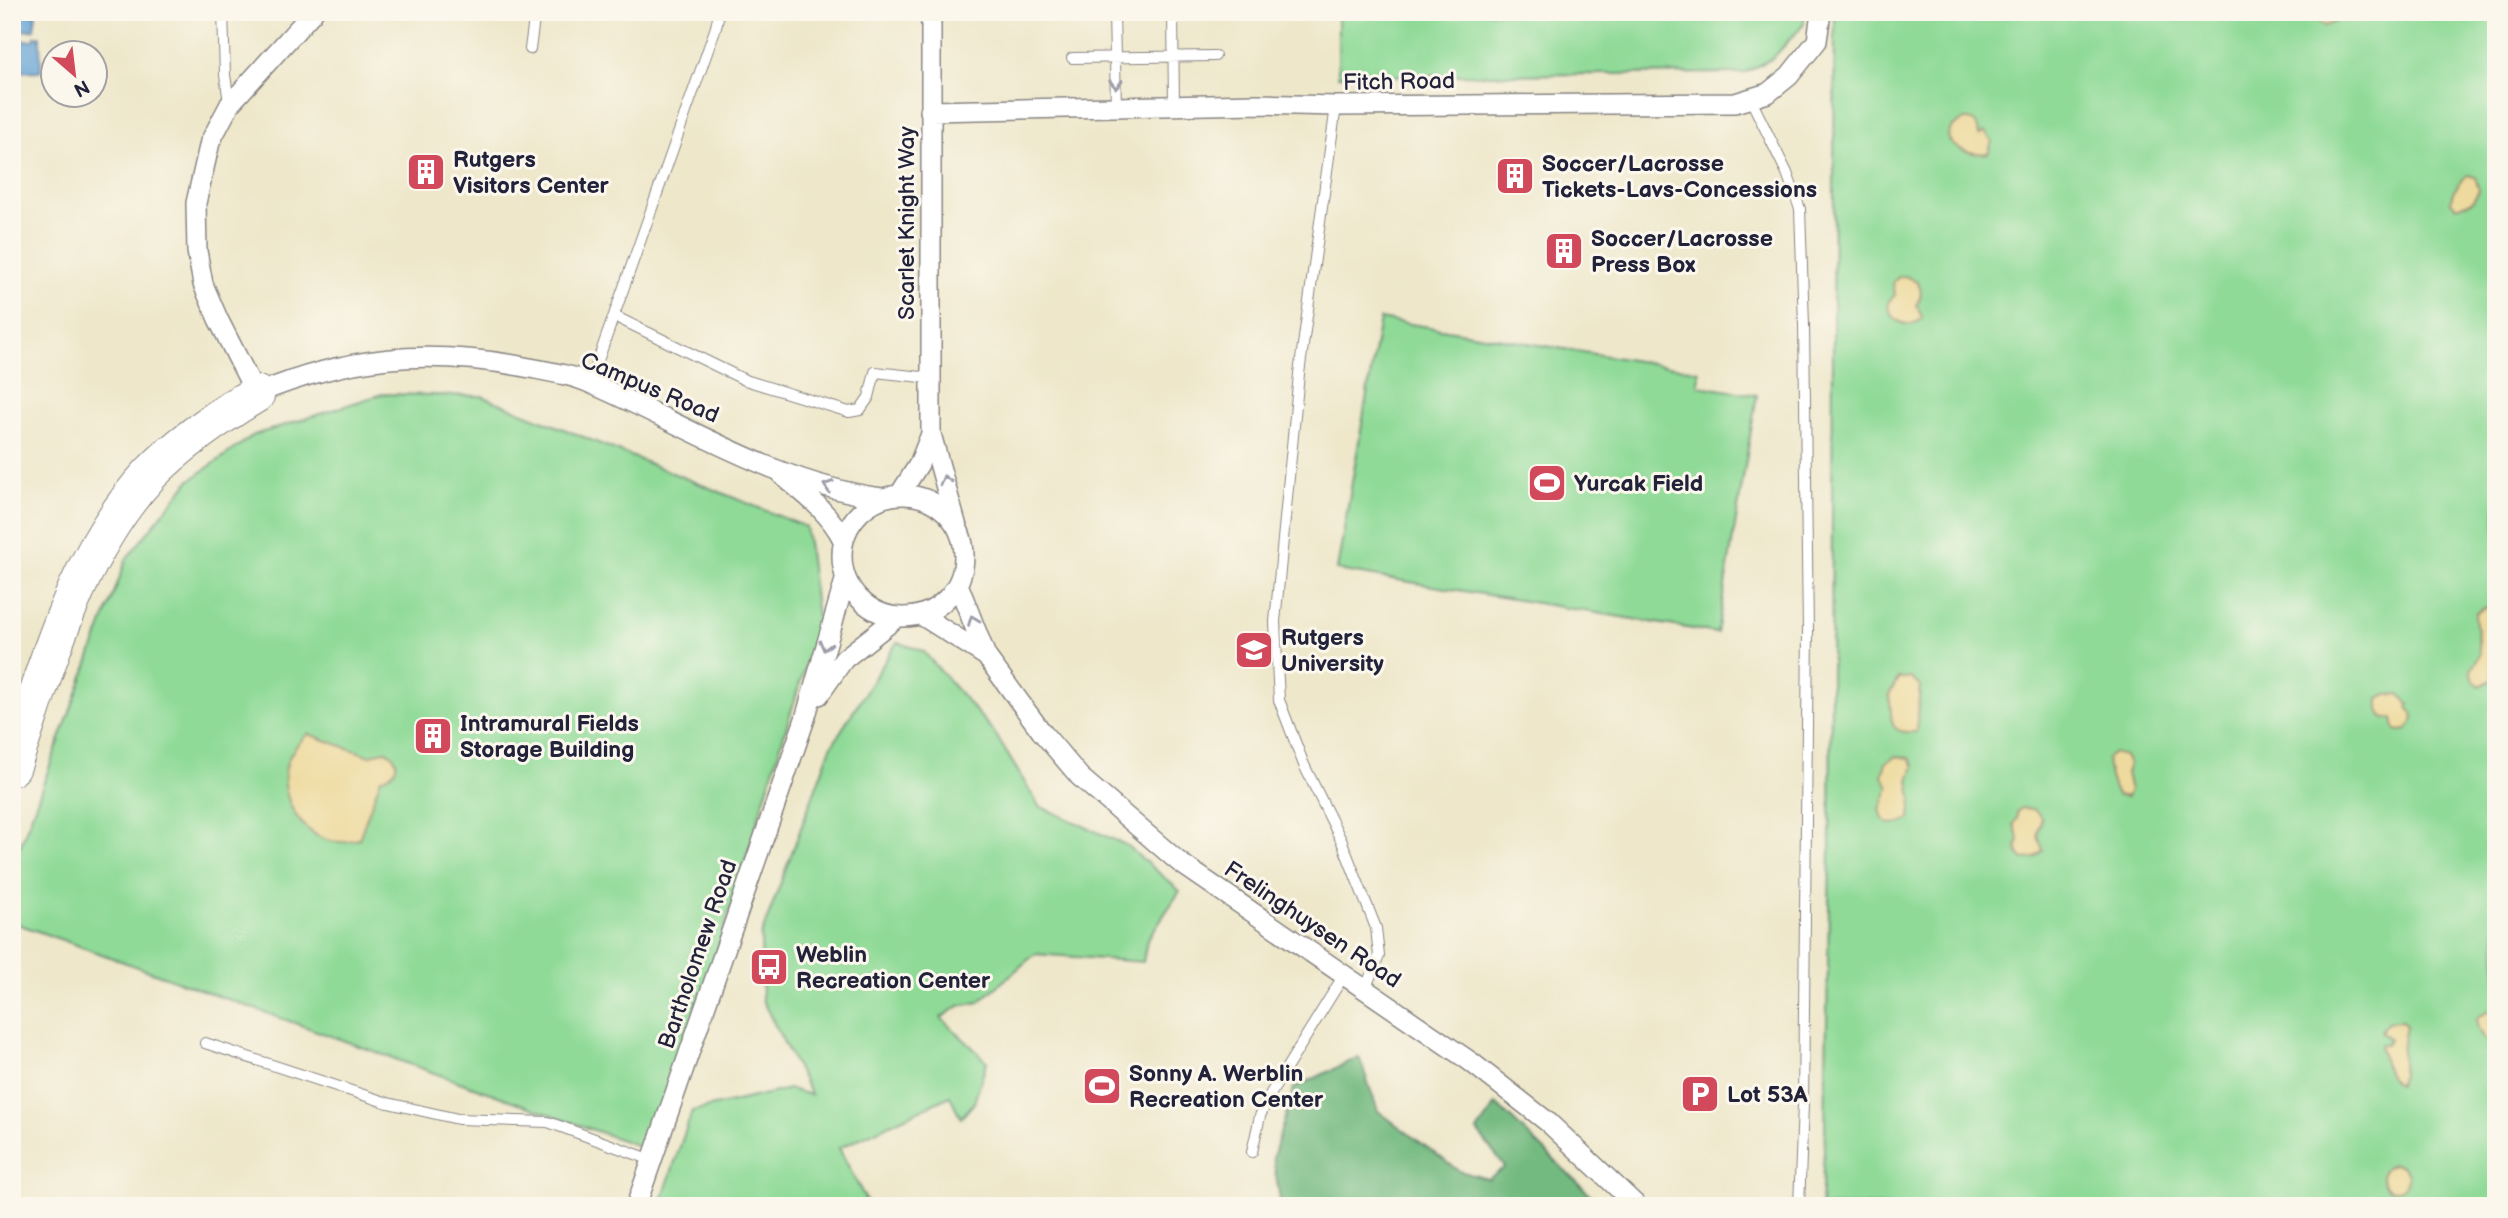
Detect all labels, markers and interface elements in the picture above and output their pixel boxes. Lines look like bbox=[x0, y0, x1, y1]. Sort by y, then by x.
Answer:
north arrow bbox=[38, 38, 108, 108]
street label: Fitch Road bbox=[1343, 67, 1455, 97]
text: N bbox=[70, 74, 93, 101]
one-way arrow bbox=[1108, 79, 1123, 90]
street label: Scarlet Knight Way bbox=[893, 125, 921, 320]
place label: Rutgers Visitors Center bbox=[453, 146, 610, 200]
place label: Soccer/Lacrosse Tickets-Lavs-Concessions bbox=[1542, 150, 1817, 204]
building icon: Rutgers Visitors Center bbox=[405, 151, 447, 193]
building icon: Soccer/Lacrosse Tickets-Lavs-Concessions bbox=[1494, 155, 1536, 197]
place label: Soccer/Lacrosse Press Box bbox=[1591, 225, 1773, 279]
building icon: Soccer/Lacrosse Press Box bbox=[1543, 230, 1585, 272]
street label: Campus Road bbox=[576, 346, 723, 430]
sports icon: Yurcak Field bbox=[1526, 462, 1568, 504]
place label: Yurcak Field bbox=[1574, 470, 1703, 498]
one-way arrow bbox=[939, 475, 953, 487]
one-way arrow bbox=[822, 480, 834, 494]
one-way arrow bbox=[967, 615, 981, 627]
place label: Rutgers University bbox=[1281, 624, 1384, 678]
school or university icon: Rutgers University bbox=[1233, 629, 1275, 671]
one-way arrow bbox=[819, 639, 833, 651]
place label: Intramural Fields Storage Building bbox=[460, 710, 639, 764]
building icon: Intramural Fields Storage Building bbox=[412, 715, 454, 757]
street label: Frelinghuysen Road bbox=[1219, 855, 1406, 994]
street label: Bartholomew Road bbox=[652, 856, 743, 1053]
place label: Weblin Recreation Center bbox=[796, 941, 991, 995]
bus stop icon: Weblin Recreation Center bbox=[748, 946, 790, 988]
place label: Sonny A. Werblin Recreation Center bbox=[1129, 1060, 1324, 1114]
sports icon: Sonny A. Werblin Recreation Center bbox=[1081, 1065, 1123, 1107]
parking icon: Lot 53A bbox=[1679, 1073, 1721, 1115]
place label: Lot 53A bbox=[1727, 1081, 1809, 1109]

